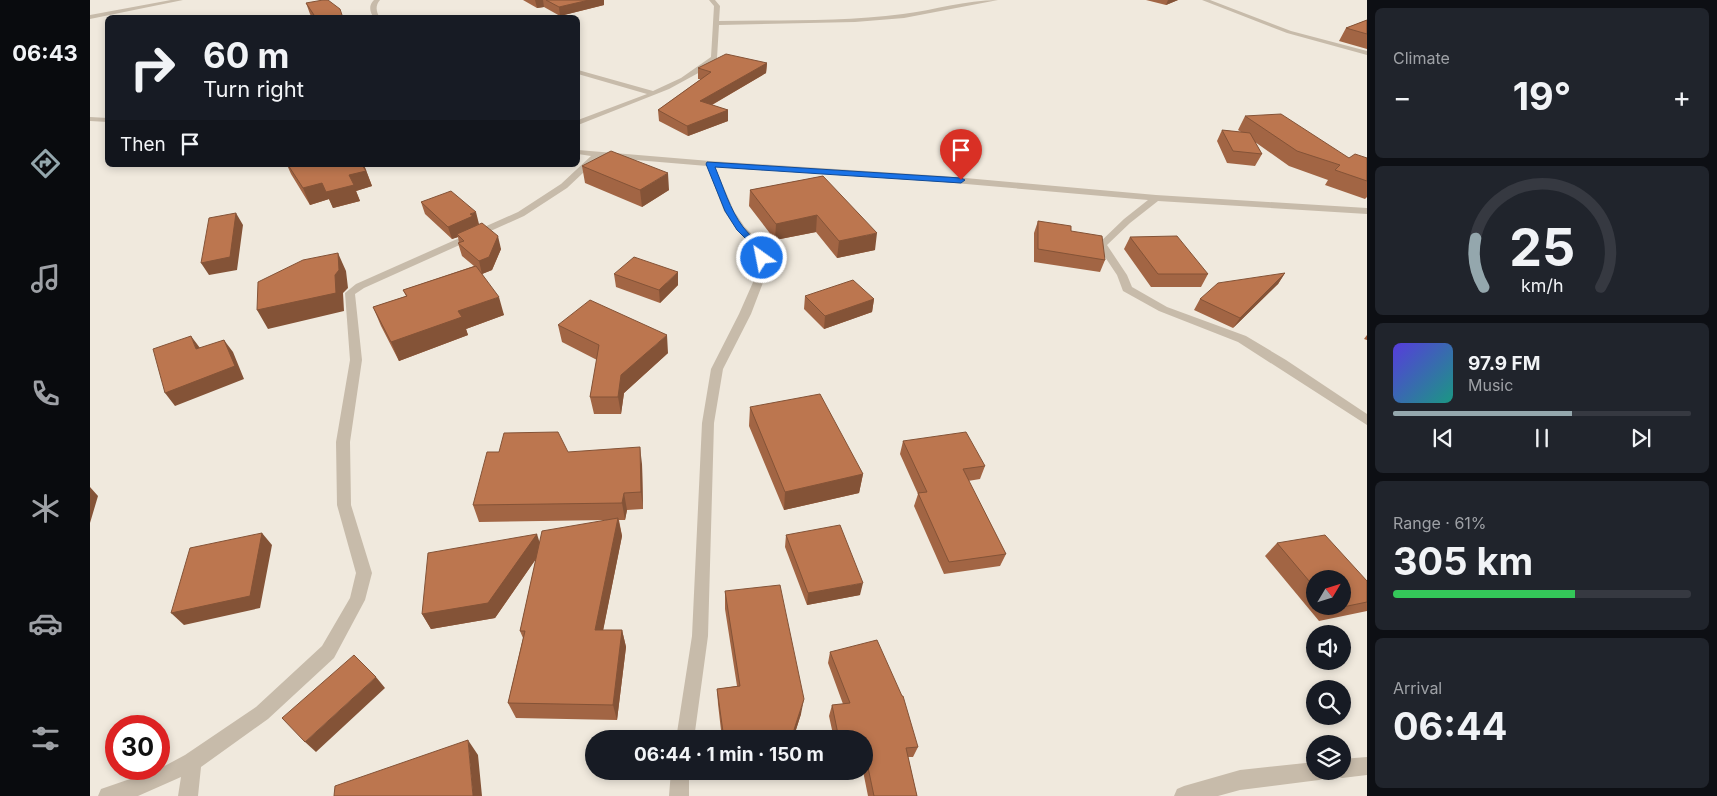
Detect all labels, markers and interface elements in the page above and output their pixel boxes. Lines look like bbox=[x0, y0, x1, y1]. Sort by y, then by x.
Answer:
text: 60 m bbox=[203, 34, 290, 76]
icon: right bbox=[120, 35, 185, 100]
text: 06:43 bbox=[12, 40, 78, 66]
text: Climate bbox=[1393, 48, 1450, 68]
text: 19° bbox=[1513, 73, 1571, 119]
text: Turn right bbox=[203, 76, 304, 102]
text: − bbox=[1393, 80, 1412, 114]
text: + bbox=[1672, 80, 1691, 114]
pin bbox=[940, 129, 982, 180]
icon: arrive bbox=[176, 130, 204, 158]
text: Then bbox=[120, 133, 166, 156]
icon: arrive bbox=[947, 136, 975, 164]
icon: directions bbox=[28, 146, 63, 181]
text: 25 bbox=[1509, 216, 1575, 279]
position arrow bbox=[735, 231, 787, 283]
icon: music bbox=[28, 261, 63, 296]
text: km/h bbox=[1521, 275, 1563, 296]
text: 97.9 FM bbox=[1468, 352, 1540, 375]
text: Music bbox=[1468, 375, 1513, 395]
icon: phone bbox=[28, 376, 63, 411]
icon: previous bbox=[1429, 424, 1457, 452]
icon: pause bbox=[1528, 424, 1556, 452]
icon: next bbox=[1627, 424, 1655, 452]
icon: climate bbox=[28, 491, 63, 526]
text: Range · 61% bbox=[1393, 513, 1487, 533]
text: 305 km bbox=[1393, 538, 1533, 584]
north arrow bbox=[1306, 570, 1351, 615]
map controls bbox=[1306, 570, 1351, 780]
icon: car bbox=[28, 606, 63, 641]
button: sound bbox=[1306, 625, 1351, 670]
text: Arrival bbox=[1393, 678, 1442, 698]
button: search bbox=[1306, 680, 1351, 725]
text: 06:44 bbox=[1393, 703, 1507, 749]
speed limit sign: 30 bbox=[105, 715, 170, 780]
icon: filters bbox=[28, 721, 63, 756]
button: layers bbox=[1306, 735, 1351, 780]
text: 06:44 · 1 min · 150 m bbox=[634, 743, 824, 766]

